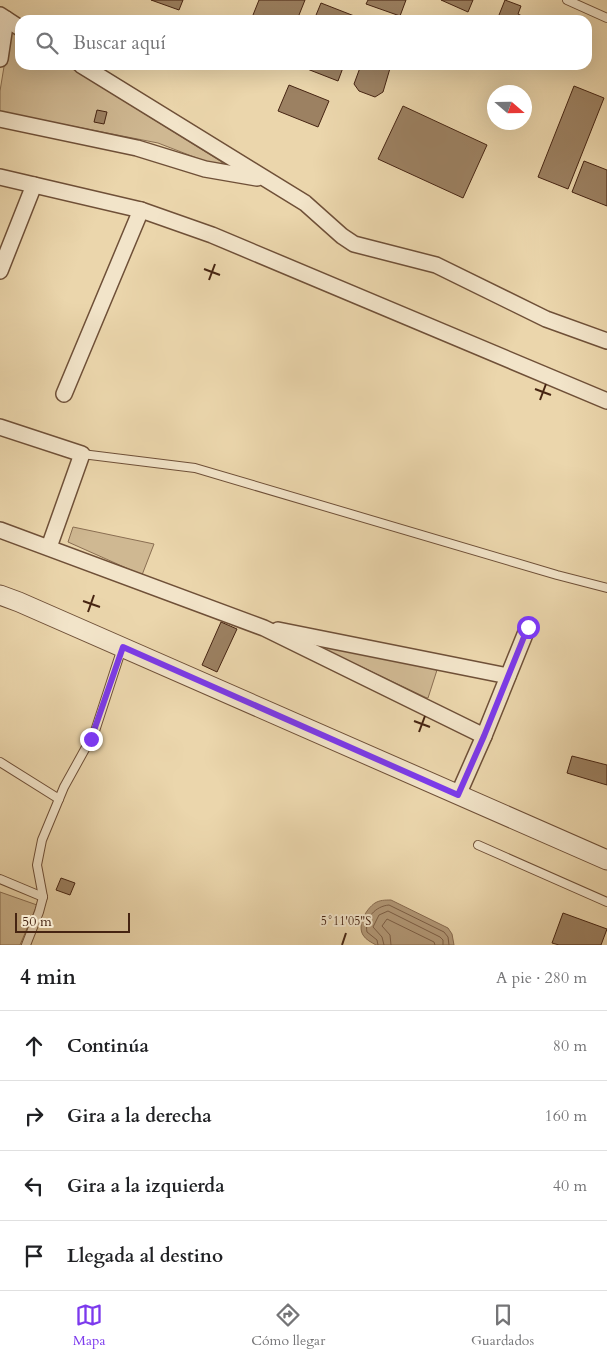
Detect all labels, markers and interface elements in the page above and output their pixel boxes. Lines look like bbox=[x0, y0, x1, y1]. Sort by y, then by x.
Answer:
search box bbox=[15, 15, 592, 70]
icon: search bbox=[33, 29, 61, 57]
text: Buscar aquí bbox=[73, 30, 166, 56]
north arrow bbox=[487, 85, 532, 130]
route start bbox=[517, 616, 540, 639]
route end bbox=[80, 728, 103, 751]
scale bar bbox=[15, 910, 130, 933]
text: 50 m bbox=[22, 912, 52, 931]
text: 5°11'05"S bbox=[321, 913, 371, 929]
text: 4 min bbox=[20, 963, 76, 992]
text: A pie · 280 m bbox=[496, 967, 587, 989]
icon: ahead bbox=[20, 1032, 48, 1060]
text: Continúa bbox=[67, 1033, 149, 1059]
text: 80 m bbox=[553, 1035, 587, 1057]
icon: right bbox=[20, 1102, 48, 1130]
text: Gira a la derecha bbox=[67, 1103, 212, 1129]
text: 160 m bbox=[545, 1105, 587, 1127]
icon: left bbox=[20, 1172, 48, 1200]
text: Gira a la izquierda bbox=[67, 1173, 225, 1199]
text: 40 m bbox=[553, 1175, 587, 1197]
icon: arrive bbox=[20, 1242, 48, 1270]
text: Llegada al destino bbox=[67, 1243, 223, 1269]
tab: Mapa bbox=[73, 1301, 106, 1350]
tab: Cómo llegar bbox=[251, 1301, 325, 1350]
tab: Guardados bbox=[471, 1301, 534, 1350]

